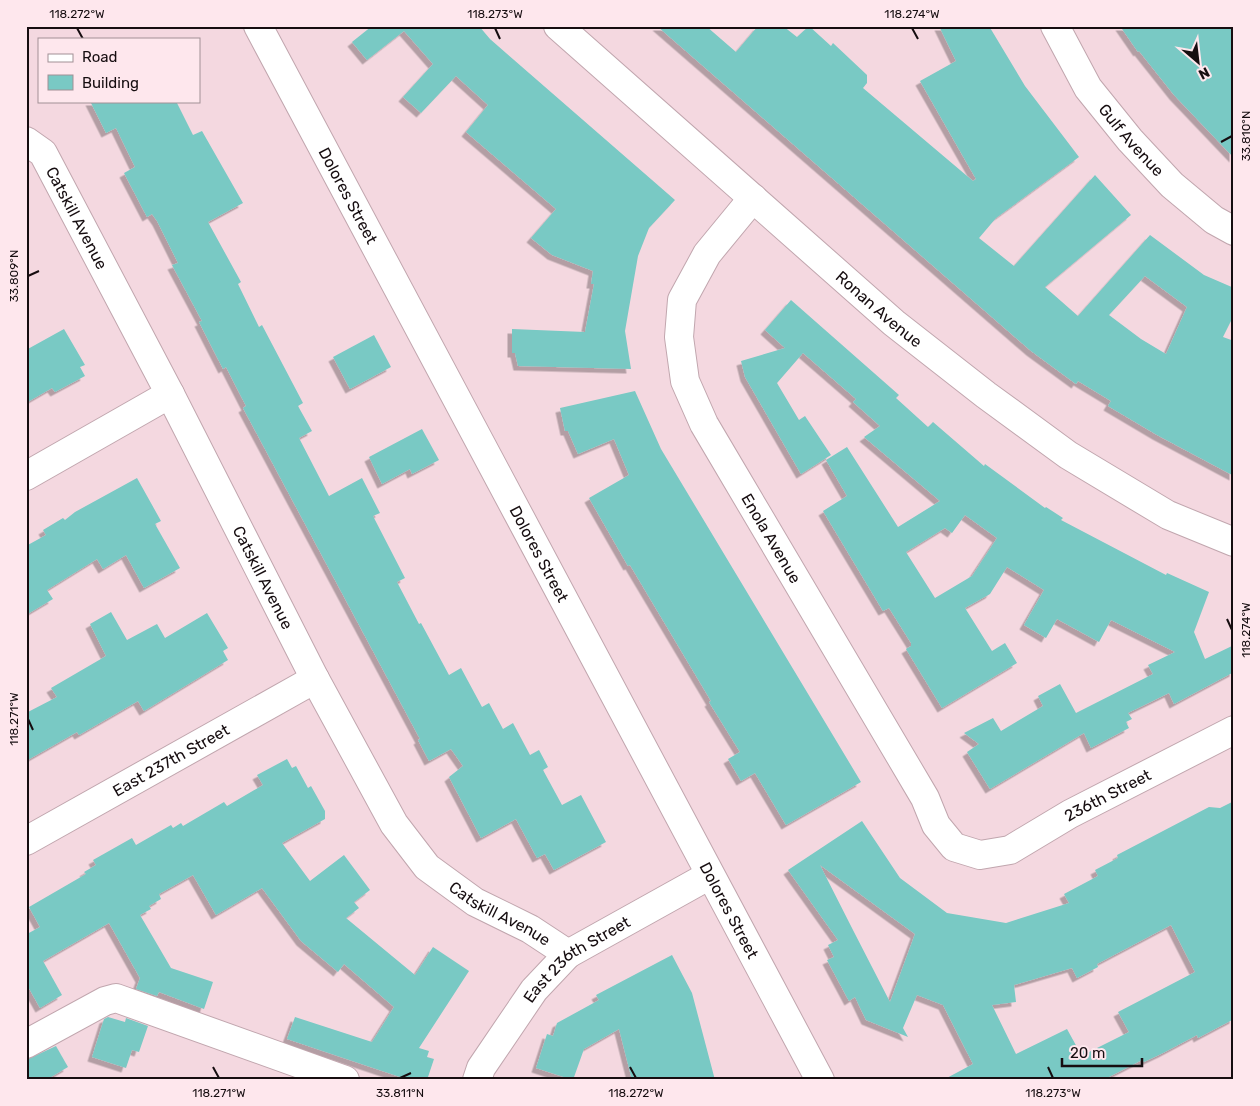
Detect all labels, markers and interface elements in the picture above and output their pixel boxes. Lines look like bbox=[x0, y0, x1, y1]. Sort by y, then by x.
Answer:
text: 118.272°W bbox=[49, 7, 105, 21]
text: 118.273°W bbox=[467, 7, 523, 21]
text: 118.274°W bbox=[884, 7, 940, 21]
legend bbox=[38, 38, 200, 102]
north arrow bbox=[1172, 38, 1222, 88]
text: Road bbox=[82, 48, 118, 66]
text: N bbox=[1195, 63, 1212, 83]
text: Building bbox=[82, 74, 139, 92]
street label: Gulf Avenue bbox=[1095, 100, 1168, 180]
text: 33.810°N bbox=[1239, 111, 1253, 161]
street label: Dolores Street bbox=[314, 144, 381, 247]
street label: Catskill Avenue bbox=[42, 163, 112, 273]
text: 33.809°N bbox=[7, 250, 21, 302]
street label: Ronan Avenue bbox=[832, 267, 926, 351]
street label: Enola Avenue bbox=[737, 490, 805, 587]
street label: Dolores Street bbox=[505, 502, 572, 605]
street label: Catskill Avenue bbox=[229, 523, 297, 632]
text: 118.274°W bbox=[1239, 602, 1253, 658]
text: 118.271°W bbox=[7, 692, 21, 746]
street label: East 237th Street bbox=[110, 720, 233, 800]
street label: 236th Street bbox=[1061, 765, 1154, 825]
street label: Dolores Street bbox=[696, 859, 762, 962]
street label: Catskill Avenue bbox=[445, 877, 554, 950]
street label: East 236th Street bbox=[519, 912, 634, 1006]
scale bar bbox=[1062, 1036, 1142, 1068]
text: 20 m bbox=[1070, 1044, 1105, 1062]
text: 118.271°W bbox=[192, 1086, 246, 1100]
text: 33.811°N bbox=[376, 1086, 424, 1100]
text: 118.272°W bbox=[608, 1086, 664, 1100]
text: 118.273°W bbox=[1025, 1086, 1081, 1100]

